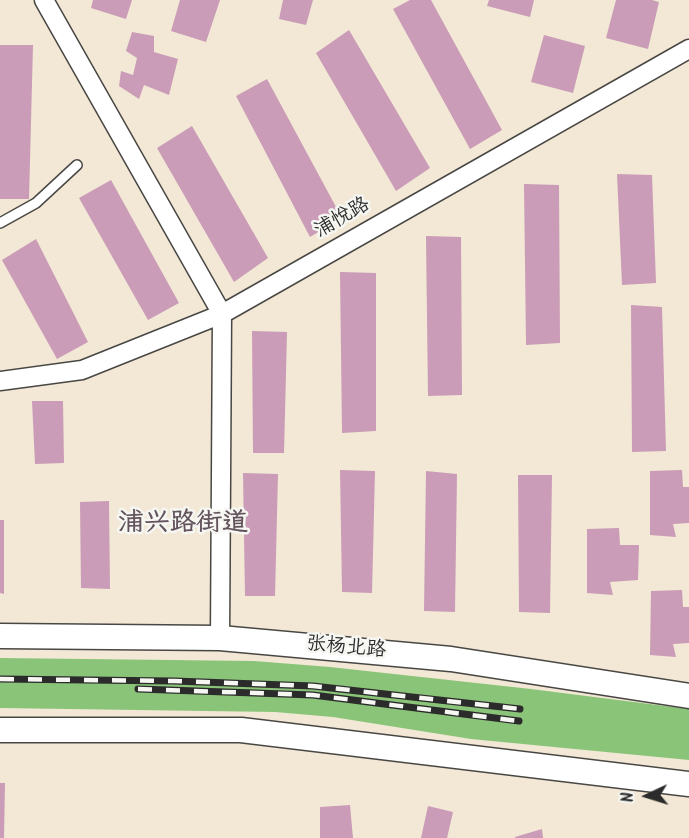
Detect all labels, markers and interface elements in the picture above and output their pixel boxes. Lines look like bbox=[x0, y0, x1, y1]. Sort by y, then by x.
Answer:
street label: 浦悦路 bbox=[311, 194, 375, 244]
district label: 浦兴路街道 bbox=[118, 510, 248, 542]
street label: 张杨北路 bbox=[305, 634, 387, 664]
north arrow bbox=[617, 766, 677, 826]
text: N bbox=[616, 791, 641, 803]

